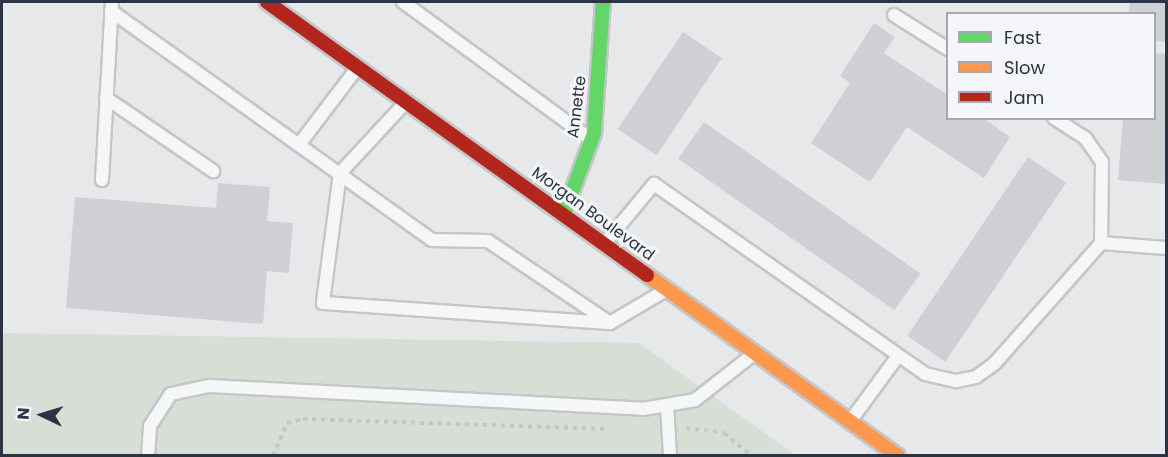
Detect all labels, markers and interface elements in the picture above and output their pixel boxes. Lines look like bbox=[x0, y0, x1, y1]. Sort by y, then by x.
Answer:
legend bbox=[946, 12, 1156, 120]
text: Fast bbox=[1004, 25, 1041, 50]
text: Slow bbox=[1004, 55, 1045, 80]
street label: Annette bbox=[564, 75, 590, 139]
text: Jam bbox=[1004, 85, 1044, 110]
street label: Morgan Boulevard bbox=[528, 163, 658, 265]
north arrow bbox=[12, 385, 72, 445]
text: N bbox=[12, 407, 35, 421]

